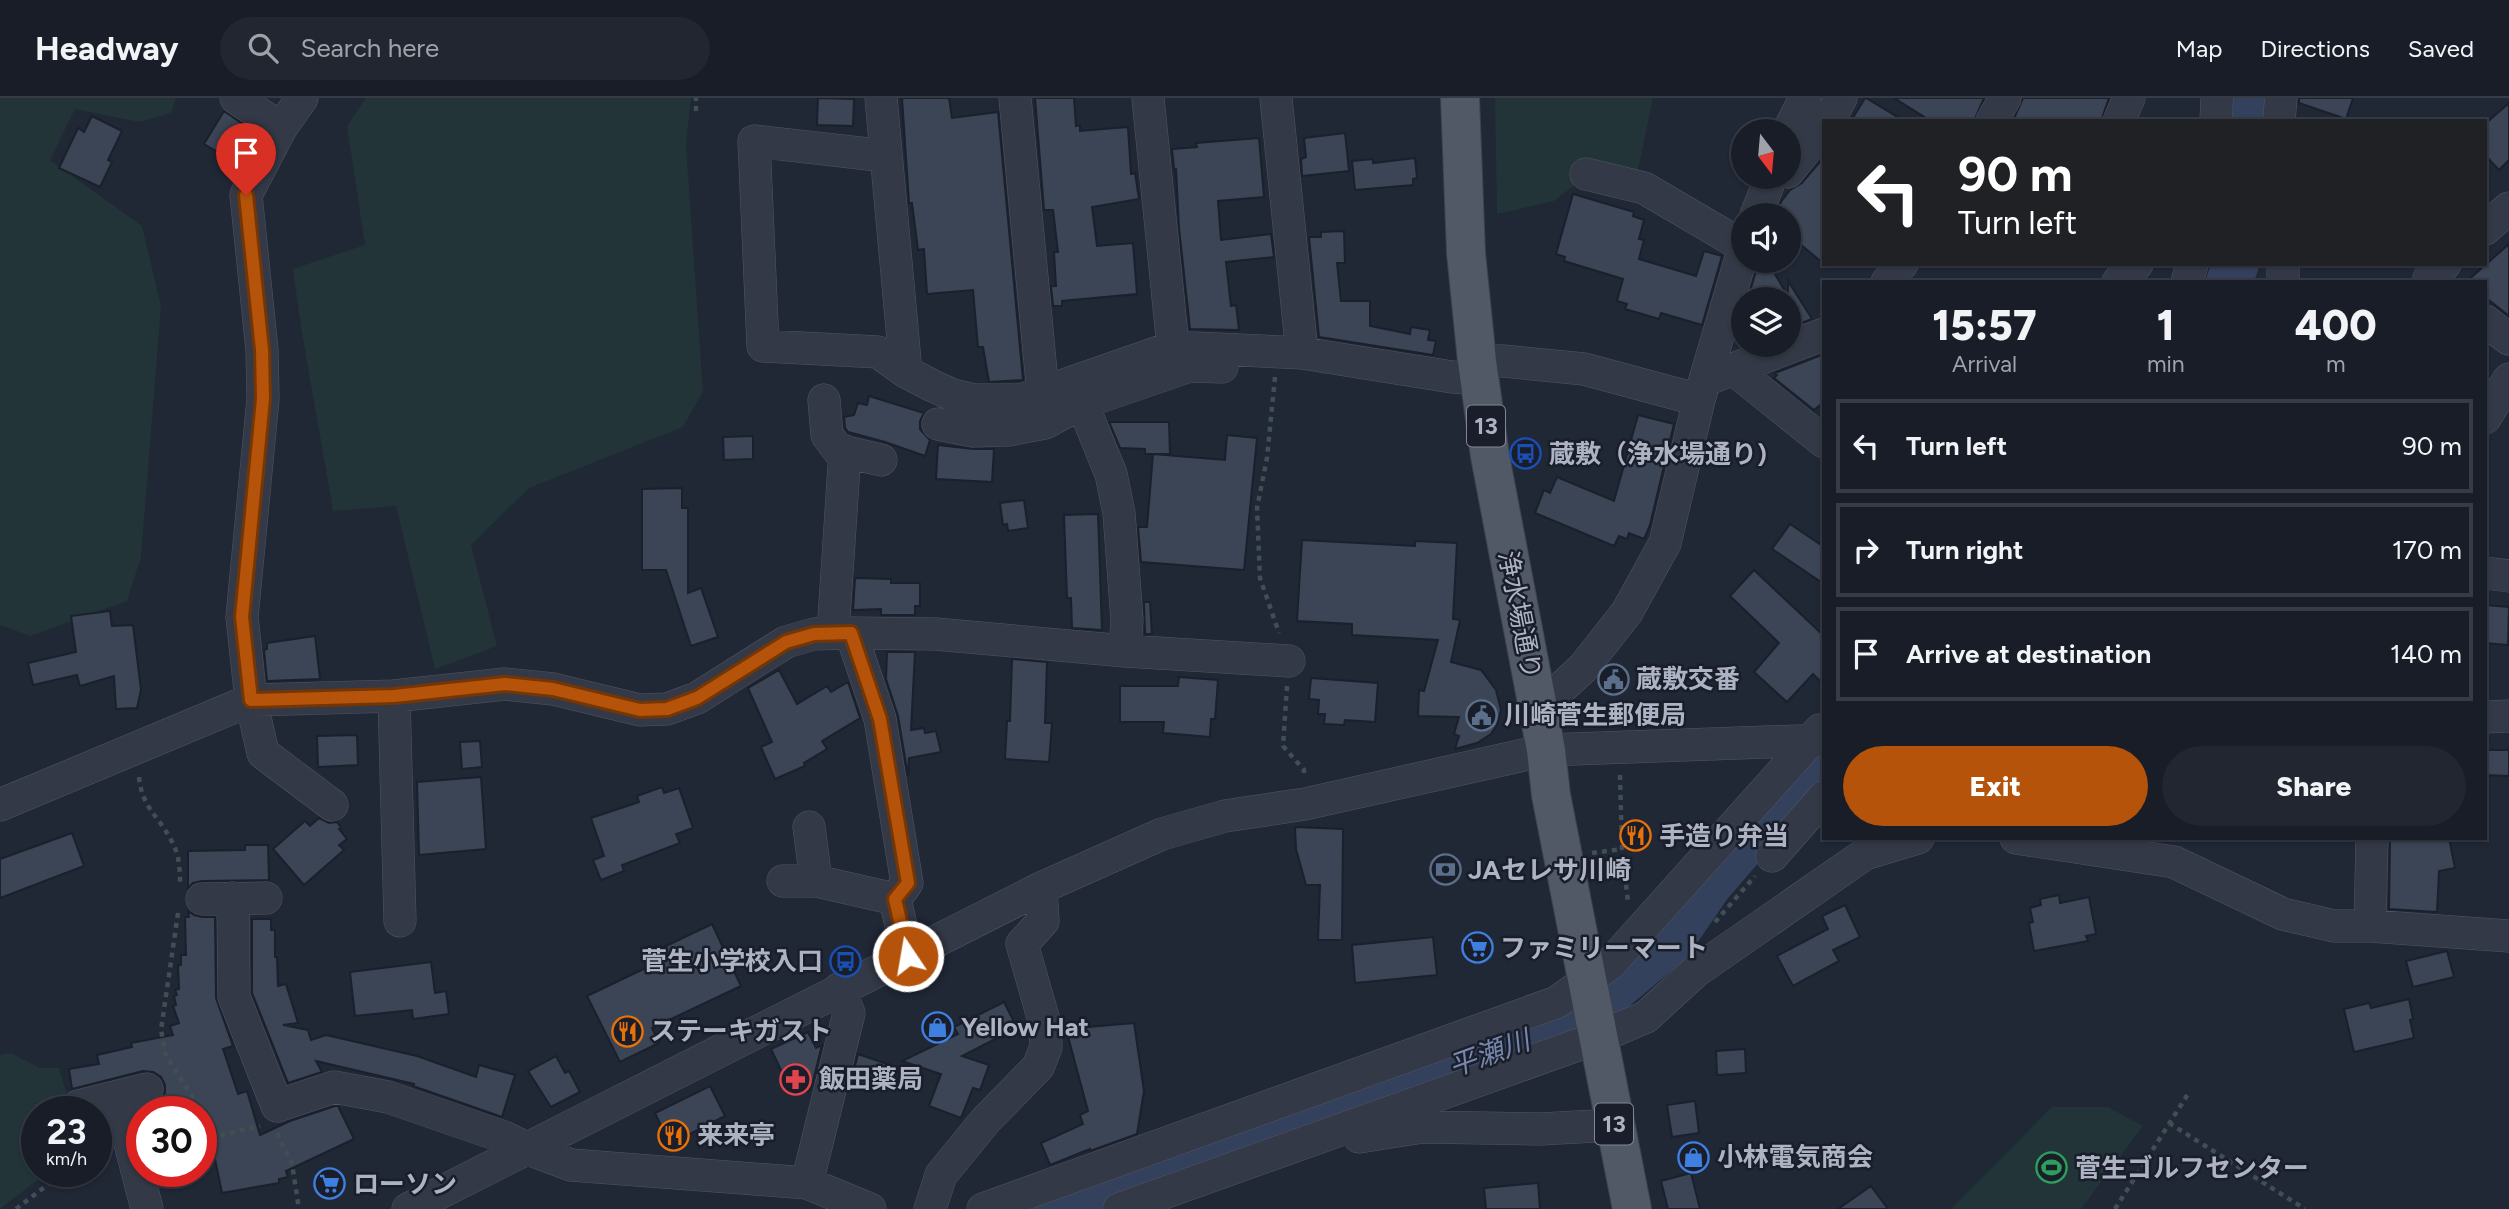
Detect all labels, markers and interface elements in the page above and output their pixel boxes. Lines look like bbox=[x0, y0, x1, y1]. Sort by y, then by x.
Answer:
search box bbox=[220, 17, 710, 80]
text: Headway bbox=[35, 29, 178, 68]
icon: search bbox=[244, 29, 282, 67]
text: Search here bbox=[300, 32, 439, 64]
text: Map bbox=[2176, 34, 2222, 63]
text: Directions bbox=[2260, 34, 2370, 63]
text: Saved bbox=[2408, 34, 2474, 63]
north arrow bbox=[1731, 119, 1801, 189]
map controls bbox=[1731, 119, 1801, 357]
pin bbox=[216, 123, 276, 195]
icon: arrive bbox=[227, 134, 265, 172]
text: 90 m bbox=[1958, 144, 2073, 203]
icon: left bbox=[1843, 147, 1934, 238]
button: sound bbox=[1731, 203, 1801, 273]
text: Turn left bbox=[1958, 204, 2077, 242]
button: layers bbox=[1731, 287, 1801, 357]
text: 15:57 bbox=[1932, 300, 2037, 351]
text: 1 bbox=[2157, 300, 2175, 351]
text: 400 bbox=[2295, 300, 2377, 351]
text: Arrival bbox=[1952, 350, 2017, 378]
text: min bbox=[2147, 350, 2185, 378]
text: m bbox=[2326, 350, 2346, 378]
road number: 13 bbox=[1467, 405, 1505, 446]
icon: left bbox=[1847, 427, 1885, 465]
text: Turn left bbox=[1906, 430, 2007, 462]
text: 90 m bbox=[2402, 430, 2462, 462]
bus stop icon: 蔵敷（浄水場通り) bbox=[1509, 437, 1543, 471]
place label: 蔵敷（浄水場通り) bbox=[1549, 438, 1767, 470]
icon: right bbox=[1847, 531, 1885, 569]
text: Turn right bbox=[1906, 534, 2023, 566]
text: 170 m bbox=[2392, 534, 2462, 566]
street label: 浄水場通り bbox=[1492, 548, 1548, 682]
icon: arrive bbox=[1847, 635, 1885, 673]
text: Arrive at destination bbox=[1906, 638, 2151, 670]
text: 140 m bbox=[2390, 638, 2462, 670]
public building icon: 蔵敷交番 bbox=[1596, 662, 1630, 696]
place label: 蔵敷交番 bbox=[1636, 663, 1740, 695]
public building icon: 川崎菅生郵便局 bbox=[1464, 698, 1498, 732]
place label: 川崎菅生郵便局 bbox=[1504, 699, 1686, 731]
button: Exit bbox=[1843, 746, 2148, 826]
button: Share bbox=[2162, 746, 2466, 826]
restaurant icon: 手造り弁当 bbox=[1619, 819, 1653, 853]
place label: 手造り弁当 bbox=[1659, 820, 1789, 852]
bank icon: JAセレサ川崎 bbox=[1428, 853, 1462, 887]
place label: JAセレサ川崎 bbox=[1468, 854, 1631, 886]
position arrow bbox=[871, 919, 945, 993]
supermarket icon: ファミリーマート bbox=[1460, 931, 1494, 965]
place label: ファミリーマート bbox=[1500, 932, 1708, 964]
bus stop icon: 菅生小学校入口 bbox=[829, 944, 863, 978]
place label: 菅生小学校入口 bbox=[641, 945, 823, 977]
shop icon: Yellow Hat bbox=[921, 1010, 955, 1044]
place label: Yellow Hat bbox=[961, 1011, 1089, 1043]
restaurant icon: ステーキガスト bbox=[610, 1014, 644, 1048]
place label: ステーキガスト bbox=[650, 1015, 832, 1047]
water label: 平瀬川 bbox=[1444, 1022, 1537, 1083]
pharmacy icon: 飯田薬局 bbox=[779, 1062, 813, 1096]
place label: 飯田薬局 bbox=[819, 1063, 923, 1095]
speed limit sign: 30 bbox=[126, 1096, 217, 1187]
road number: 13 bbox=[1595, 1104, 1633, 1144]
text: 23 bbox=[47, 1111, 86, 1153]
restaurant icon: 来来亭 bbox=[657, 1118, 691, 1152]
place label: 来来亭 bbox=[697, 1119, 775, 1151]
shop icon: 小林電気商会 bbox=[1677, 1140, 1711, 1174]
place label: 小林電気商会 bbox=[1717, 1141, 1873, 1173]
text: km/h bbox=[46, 1148, 87, 1170]
sports icon: 菅生ゴルフセンター bbox=[2035, 1151, 2069, 1185]
place label: 菅生ゴルフセンター bbox=[2075, 1152, 2309, 1184]
supermarket icon: ローソン bbox=[313, 1167, 347, 1201]
place label: ローソン bbox=[353, 1168, 457, 1200]

